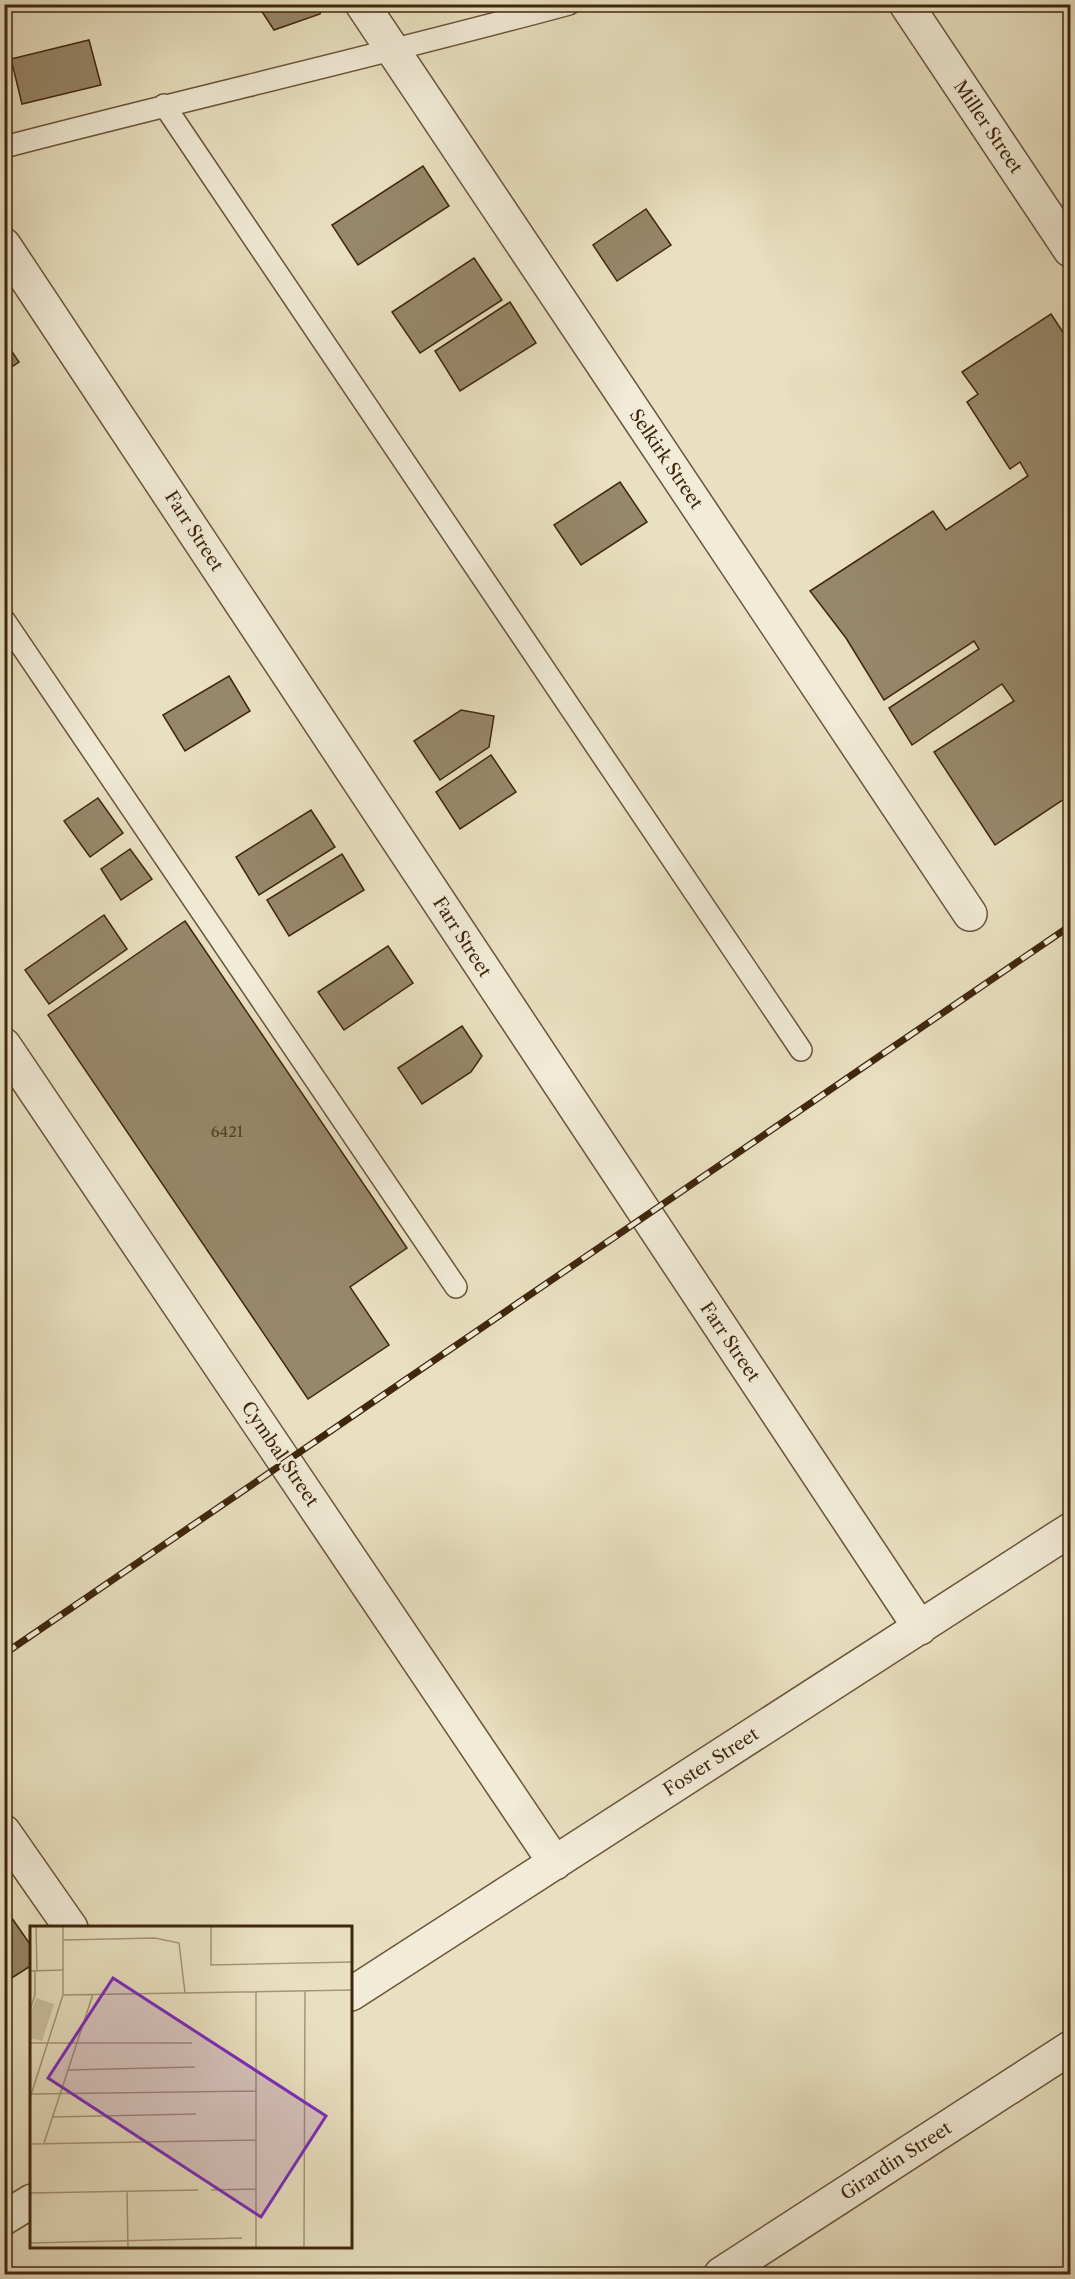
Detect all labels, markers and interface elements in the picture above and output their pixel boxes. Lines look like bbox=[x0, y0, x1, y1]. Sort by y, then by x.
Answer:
street label: Miller Street bbox=[949, 76, 1028, 178]
street label: Selkirk Street bbox=[625, 405, 708, 514]
street label: Farr Street bbox=[160, 487, 228, 576]
street label: Farr Street bbox=[428, 893, 496, 982]
house number: 6421 bbox=[211, 1122, 244, 1141]
street label: Farr Street bbox=[695, 1298, 765, 1386]
street label: Cymbal Street bbox=[237, 1397, 324, 1511]
street label: Foster Street bbox=[659, 1723, 763, 1801]
inset map bbox=[30, 1926, 352, 2249]
street label: Girardin Street bbox=[836, 2117, 956, 2205]

